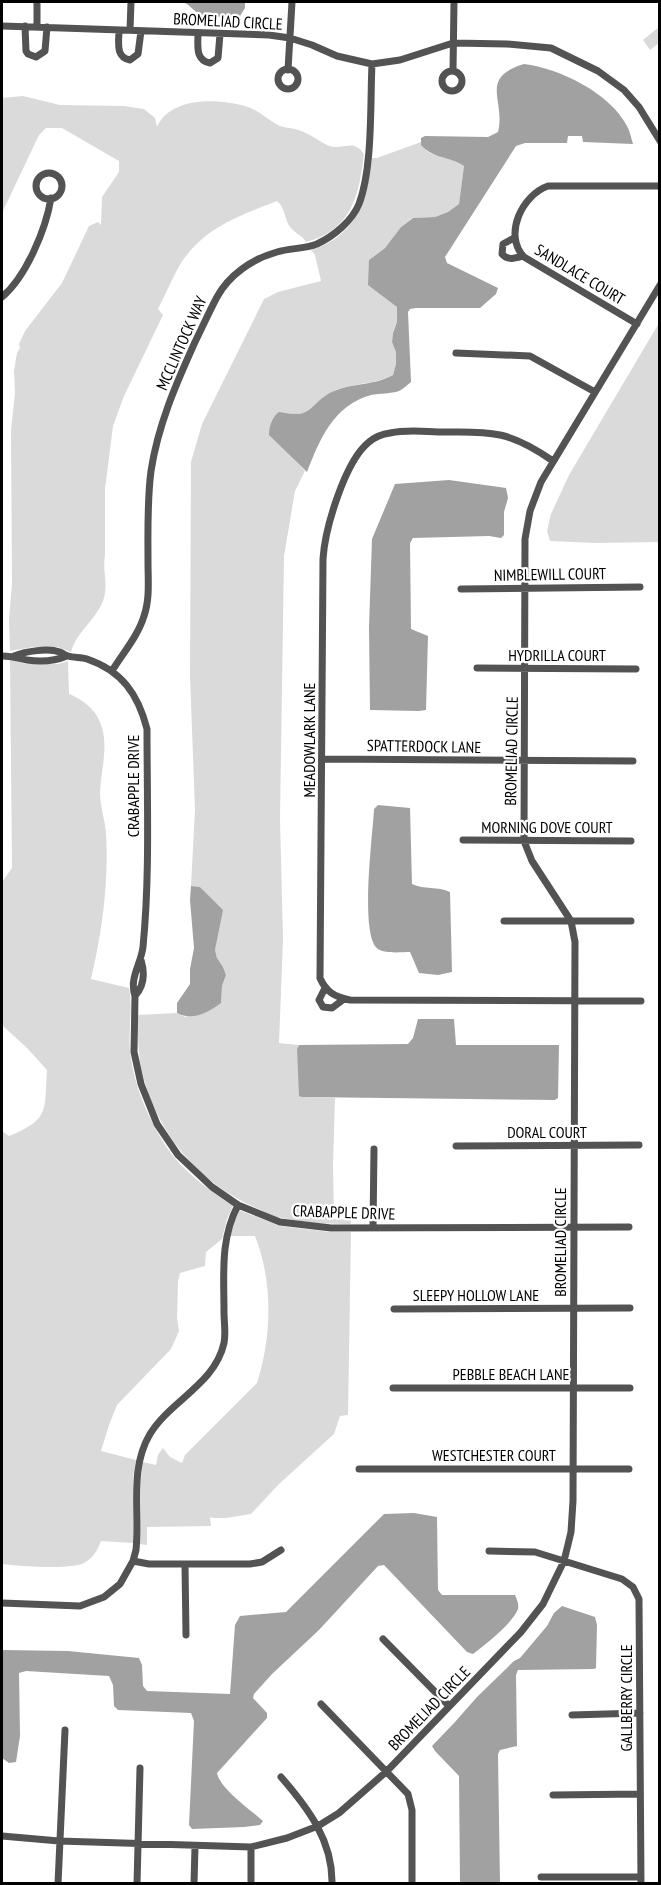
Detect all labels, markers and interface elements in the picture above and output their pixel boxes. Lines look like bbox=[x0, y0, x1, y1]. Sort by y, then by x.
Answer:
street label: BROMELIAD CIRCLE bbox=[173, 8, 283, 34]
street label: SANDLACE COURT bbox=[531, 239, 629, 309]
street label: MCCLINTOCK WAY bbox=[151, 292, 211, 393]
street label: NIMBLEWILL COURT bbox=[494, 563, 606, 585]
street label: HYDRILLA COURT bbox=[508, 645, 606, 665]
street label: MEADOWLARK LANE bbox=[299, 682, 319, 797]
street label: BROMELIAD CIRCLE bbox=[500, 696, 522, 806]
street label: CRABAPPLE DRIVE bbox=[123, 735, 143, 837]
street label: SPATTERDOCK LANE bbox=[367, 735, 481, 757]
street label: MORNING DOVE COURT bbox=[481, 817, 613, 837]
street label: DORAL COURT bbox=[507, 1122, 587, 1142]
street label: BROMELIAD CIRCLE bbox=[550, 1187, 570, 1297]
street label: CRABAPPLE DRIVE bbox=[292, 1200, 396, 1224]
street label: SLEEPY HOLLOW LANE bbox=[413, 1285, 539, 1305]
street label: PEBBLE BEACH LANE bbox=[453, 1364, 570, 1384]
street label: WESTCHESTER COURT bbox=[432, 1445, 556, 1465]
street label: GALLBERRY CIRCLE bbox=[616, 1644, 636, 1752]
street label: BROMELIAD CIRCLE bbox=[384, 1662, 474, 1754]

